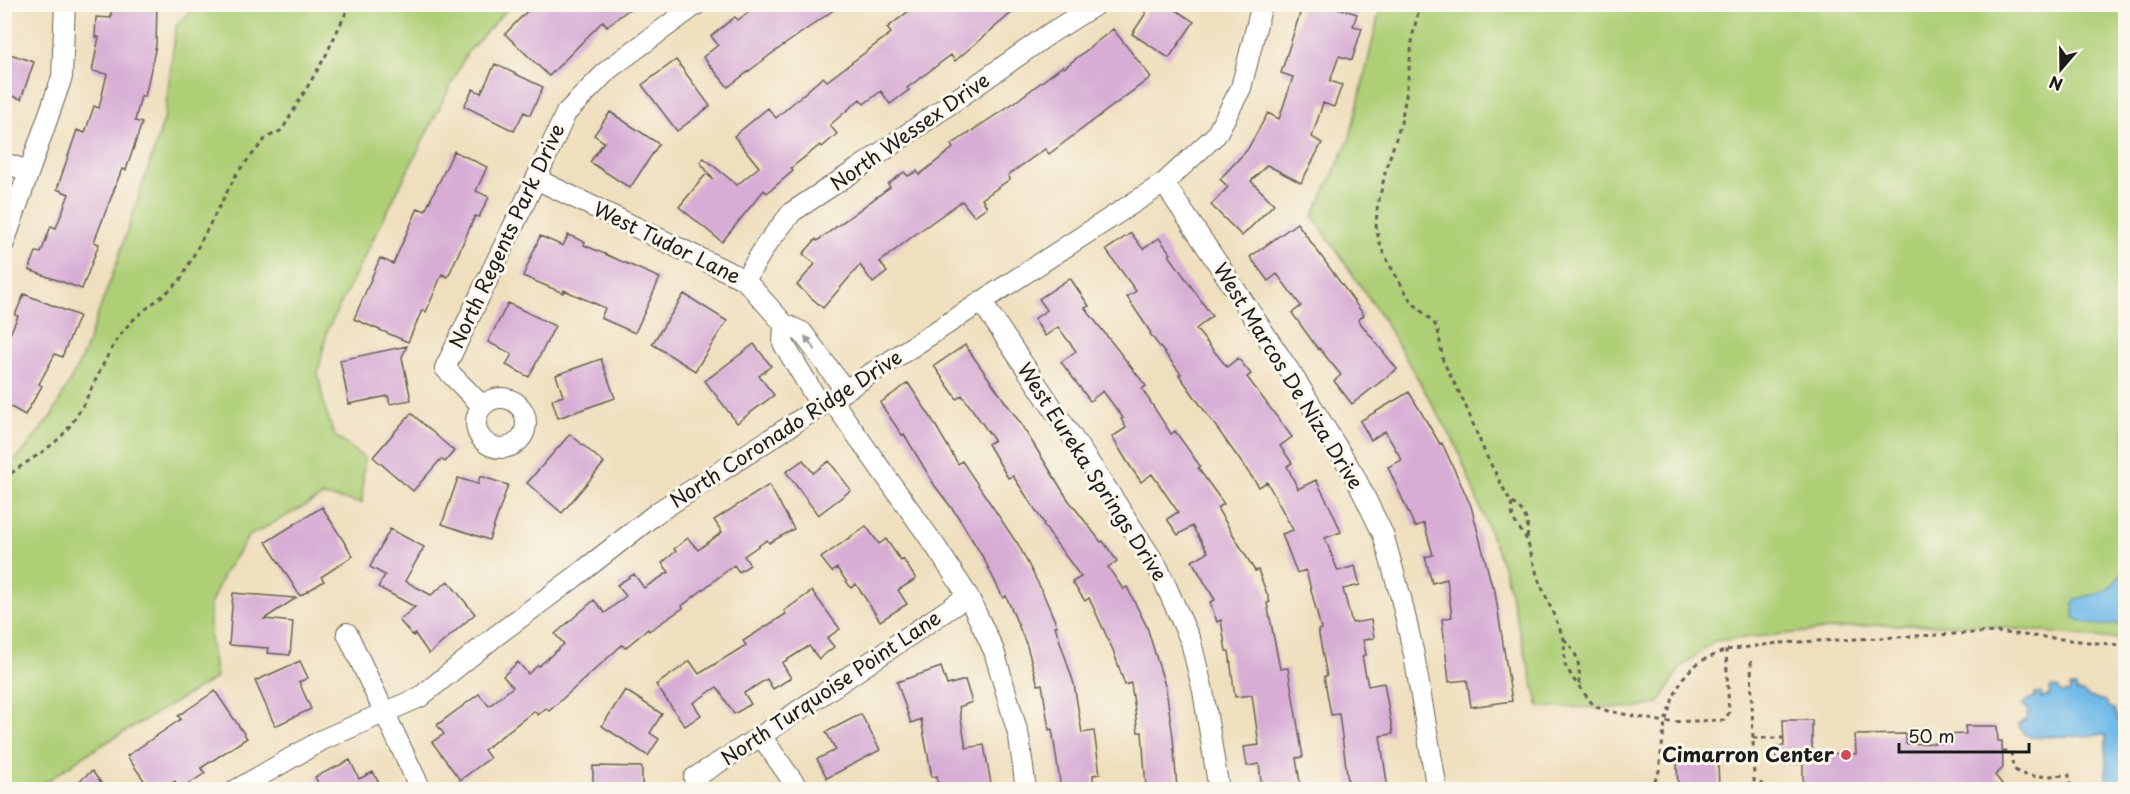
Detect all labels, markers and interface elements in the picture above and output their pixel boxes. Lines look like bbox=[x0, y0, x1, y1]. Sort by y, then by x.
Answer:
north arrow bbox=[2031, 39, 2091, 99]
street label: North Wessex Drive bbox=[824, 65, 995, 198]
text: N bbox=[2045, 71, 2066, 97]
street label: North Regents Park Drive bbox=[441, 118, 572, 353]
street label: West Tudor Lane bbox=[589, 193, 746, 291]
street label: West Marcos De Niza Drive bbox=[1207, 256, 1371, 495]
one-way arrow bbox=[805, 336, 817, 351]
street label: North Coronado Ridge Drive bbox=[663, 342, 908, 515]
street label: West Eureka Springs Drive bbox=[1011, 356, 1175, 587]
street label: North Turquoise Point Lane bbox=[714, 602, 946, 772]
scale bar bbox=[1899, 716, 2030, 754]
text: 50 m bbox=[1908, 722, 1955, 749]
place label: Cimarron Center bbox=[1662, 739, 1835, 769]
marker: Cimarron Center bbox=[1839, 748, 1853, 762]

